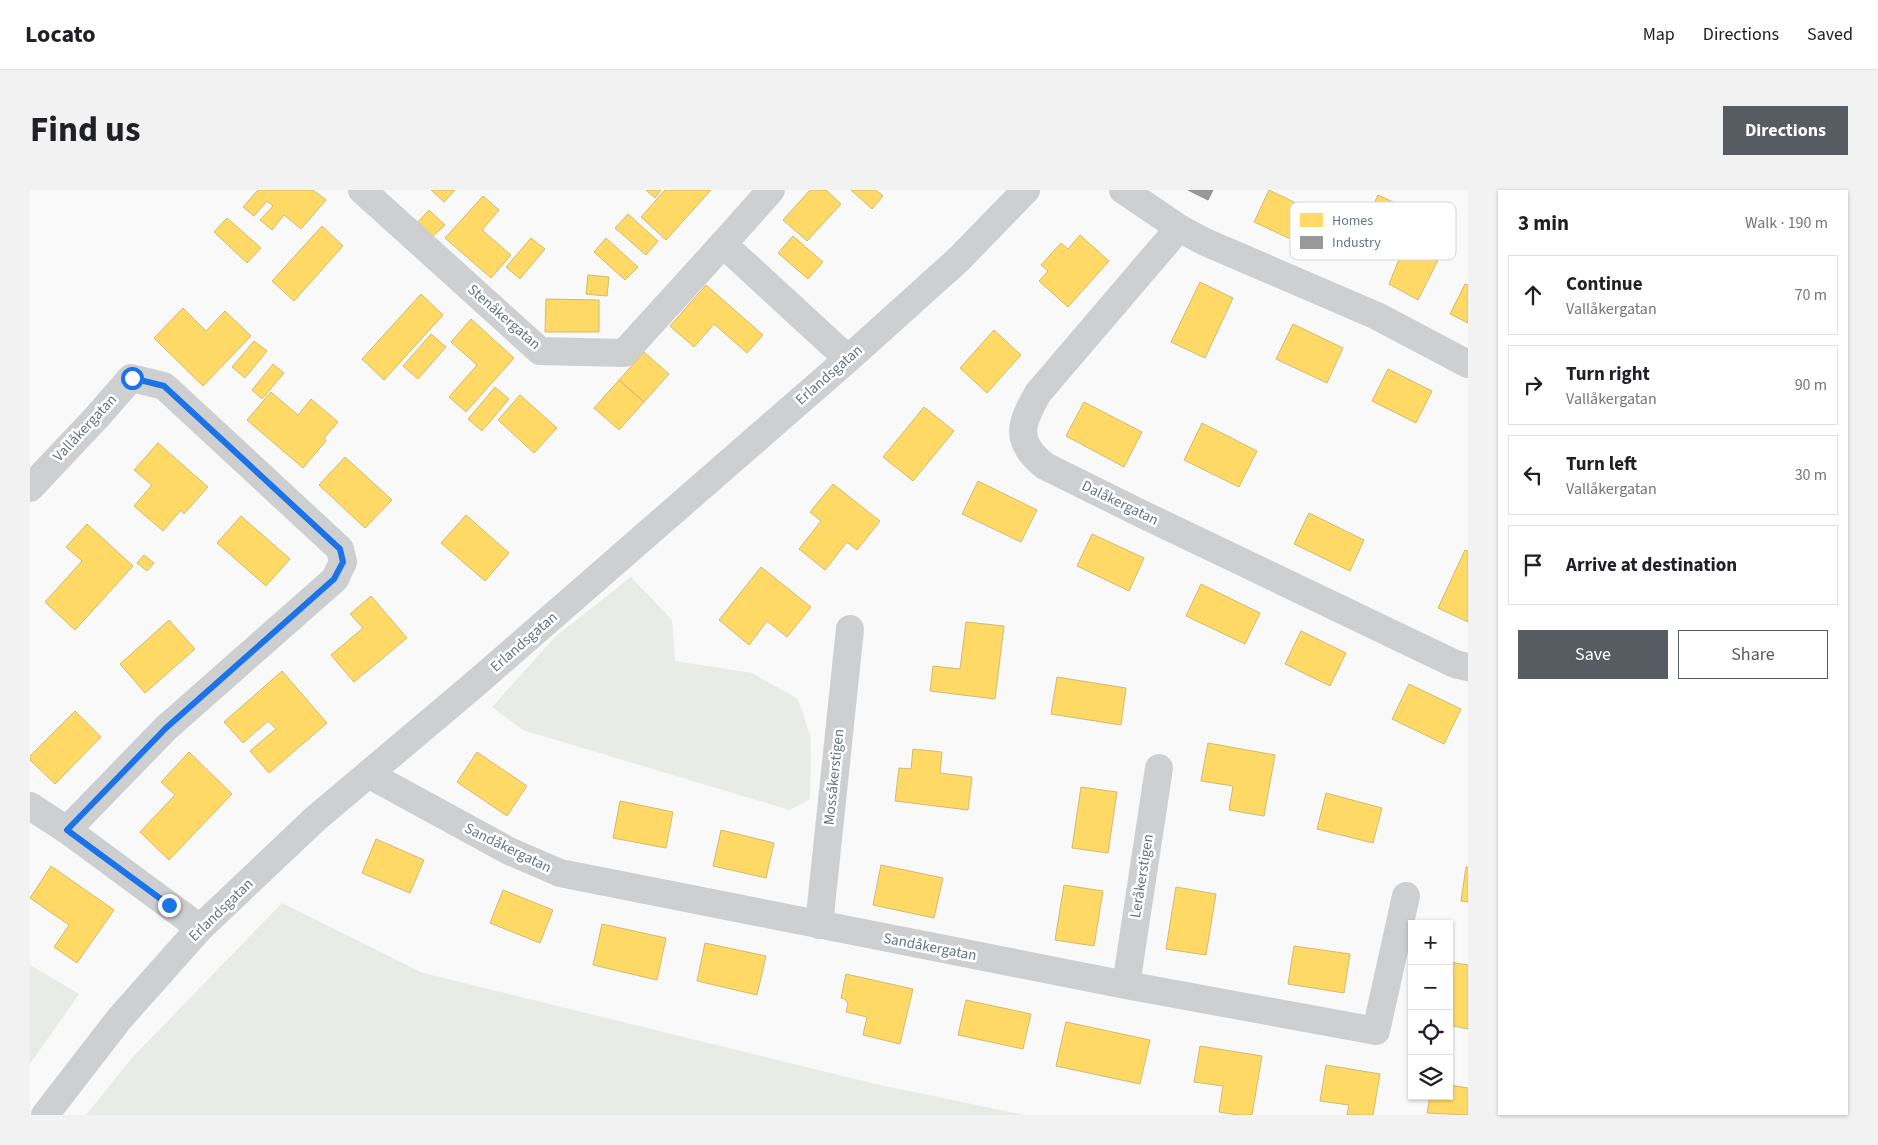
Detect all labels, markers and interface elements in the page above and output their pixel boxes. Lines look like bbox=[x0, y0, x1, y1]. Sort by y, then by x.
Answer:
text: Locato bbox=[25, 17, 96, 52]
text: Map bbox=[1643, 22, 1675, 47]
text: Directions bbox=[1703, 22, 1779, 47]
text: Saved bbox=[1807, 22, 1853, 47]
text: Find us bbox=[30, 105, 140, 155]
button: Directions bbox=[1723, 106, 1848, 155]
legend bbox=[1290, 202, 1456, 260]
text: 3 min bbox=[1518, 208, 1569, 238]
text: Homes bbox=[1332, 211, 1373, 231]
text: Walk · 190 m bbox=[1745, 212, 1828, 234]
text: Industry bbox=[1332, 233, 1381, 253]
text: Continue bbox=[1566, 271, 1643, 298]
street label: Stenåkergatan bbox=[463, 279, 545, 355]
icon: ahead bbox=[1519, 281, 1547, 309]
text: 70 m bbox=[1795, 284, 1827, 306]
text: Vallåkergatan bbox=[1566, 298, 1657, 320]
street label: Erlandsgatan bbox=[791, 340, 867, 410]
text: Turn right bbox=[1566, 361, 1650, 388]
route start bbox=[121, 367, 144, 390]
icon: right bbox=[1519, 371, 1547, 399]
text: 90 m bbox=[1795, 374, 1827, 396]
text: Vallåkergatan bbox=[1566, 388, 1657, 410]
street label: Vallåkergatan bbox=[48, 390, 122, 466]
text: Turn left bbox=[1566, 451, 1637, 478]
icon: left bbox=[1519, 461, 1547, 489]
text: 30 m bbox=[1795, 464, 1827, 486]
street label: Dalåkergatan bbox=[1078, 475, 1162, 531]
text: Vallåkergatan bbox=[1566, 478, 1657, 500]
icon: arrive bbox=[1519, 551, 1547, 579]
text: Arrive at destination bbox=[1566, 552, 1737, 579]
street label: Erlandsgatan bbox=[486, 607, 562, 677]
button: Save bbox=[1518, 630, 1668, 679]
button: Share bbox=[1678, 630, 1828, 679]
street label: Mossåkerstigen bbox=[819, 728, 849, 826]
street label: Sandåkergatan bbox=[461, 818, 555, 878]
street label: Leråkerstigen bbox=[1125, 833, 1159, 919]
street label: Erlandsgatan bbox=[184, 874, 258, 946]
route end bbox=[158, 894, 181, 917]
map controls bbox=[1408, 920, 1453, 1100]
button: + bbox=[1408, 920, 1453, 965]
street label: Sandåkergatan bbox=[882, 928, 978, 966]
button: − bbox=[1408, 965, 1453, 1010]
button: locate bbox=[1408, 1010, 1453, 1055]
button: layers bbox=[1408, 1055, 1453, 1100]

